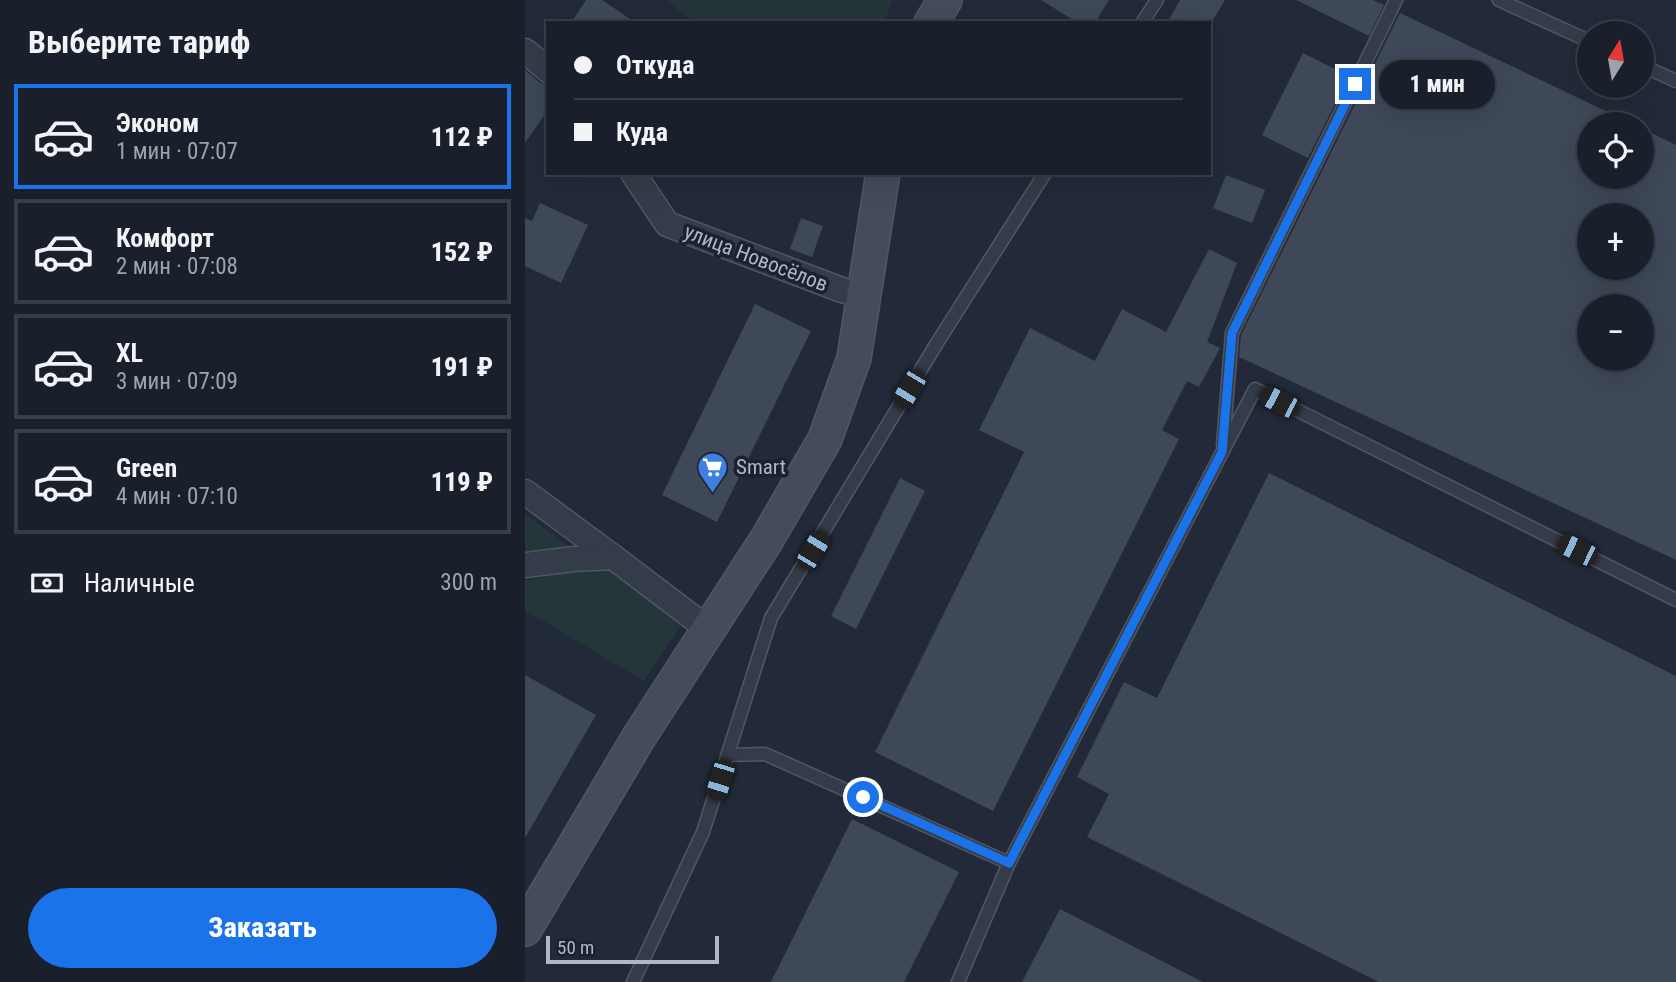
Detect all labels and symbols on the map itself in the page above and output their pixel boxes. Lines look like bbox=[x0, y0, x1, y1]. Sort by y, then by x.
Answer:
north arrow bbox=[1577, 21, 1654, 98]
callout: 1 мин bbox=[1379, 60, 1495, 108]
route end bbox=[1339, 68, 1371, 100]
street label: улица Новосёлов bbox=[681, 220, 831, 296]
car bbox=[890, 366, 929, 412]
car bbox=[1256, 383, 1303, 421]
supermarket icon: Smart bbox=[696, 450, 730, 494]
place label: Smart bbox=[736, 455, 786, 479]
car bbox=[794, 527, 833, 573]
car bbox=[1554, 531, 1601, 569]
car bbox=[704, 757, 737, 803]
route start bbox=[847, 781, 879, 813]
scale bar bbox=[546, 933, 719, 965]

